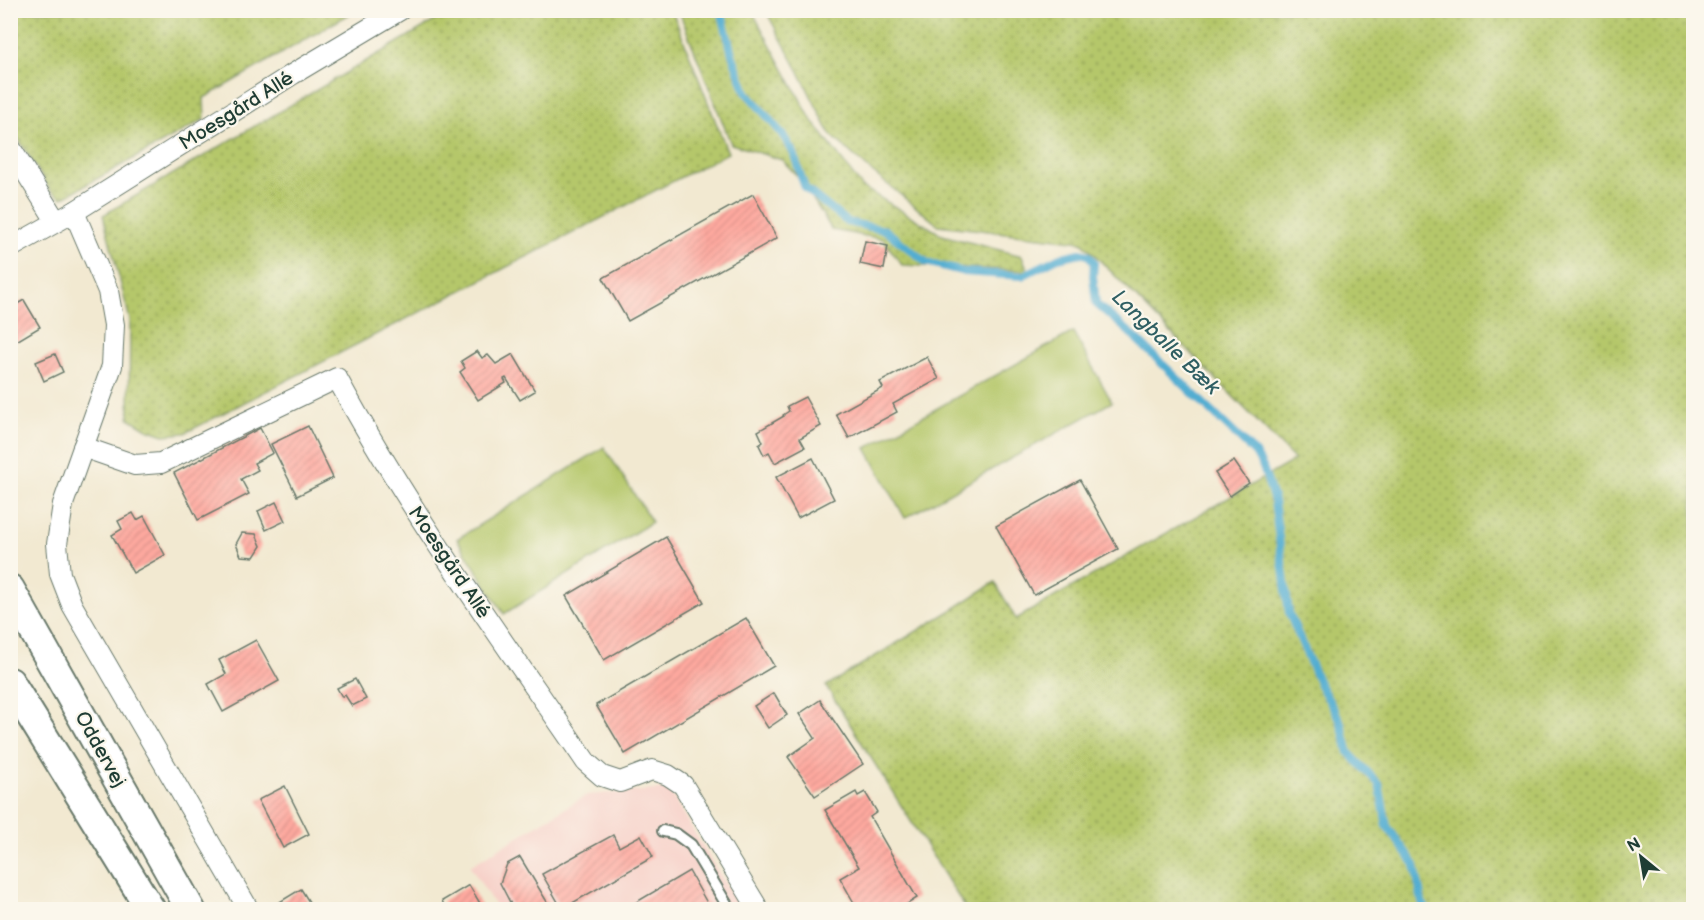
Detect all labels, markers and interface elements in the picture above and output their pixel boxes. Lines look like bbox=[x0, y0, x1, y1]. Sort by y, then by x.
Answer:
street label: Moesgård Allé bbox=[175, 66, 298, 155]
water label: Langballe Bæk bbox=[1107, 285, 1225, 401]
street label: Moesgård Allé bbox=[403, 502, 495, 623]
street label: Oddervej bbox=[70, 707, 131, 792]
north arrow bbox=[1611, 827, 1671, 887]
text: N bbox=[1624, 834, 1644, 857]

